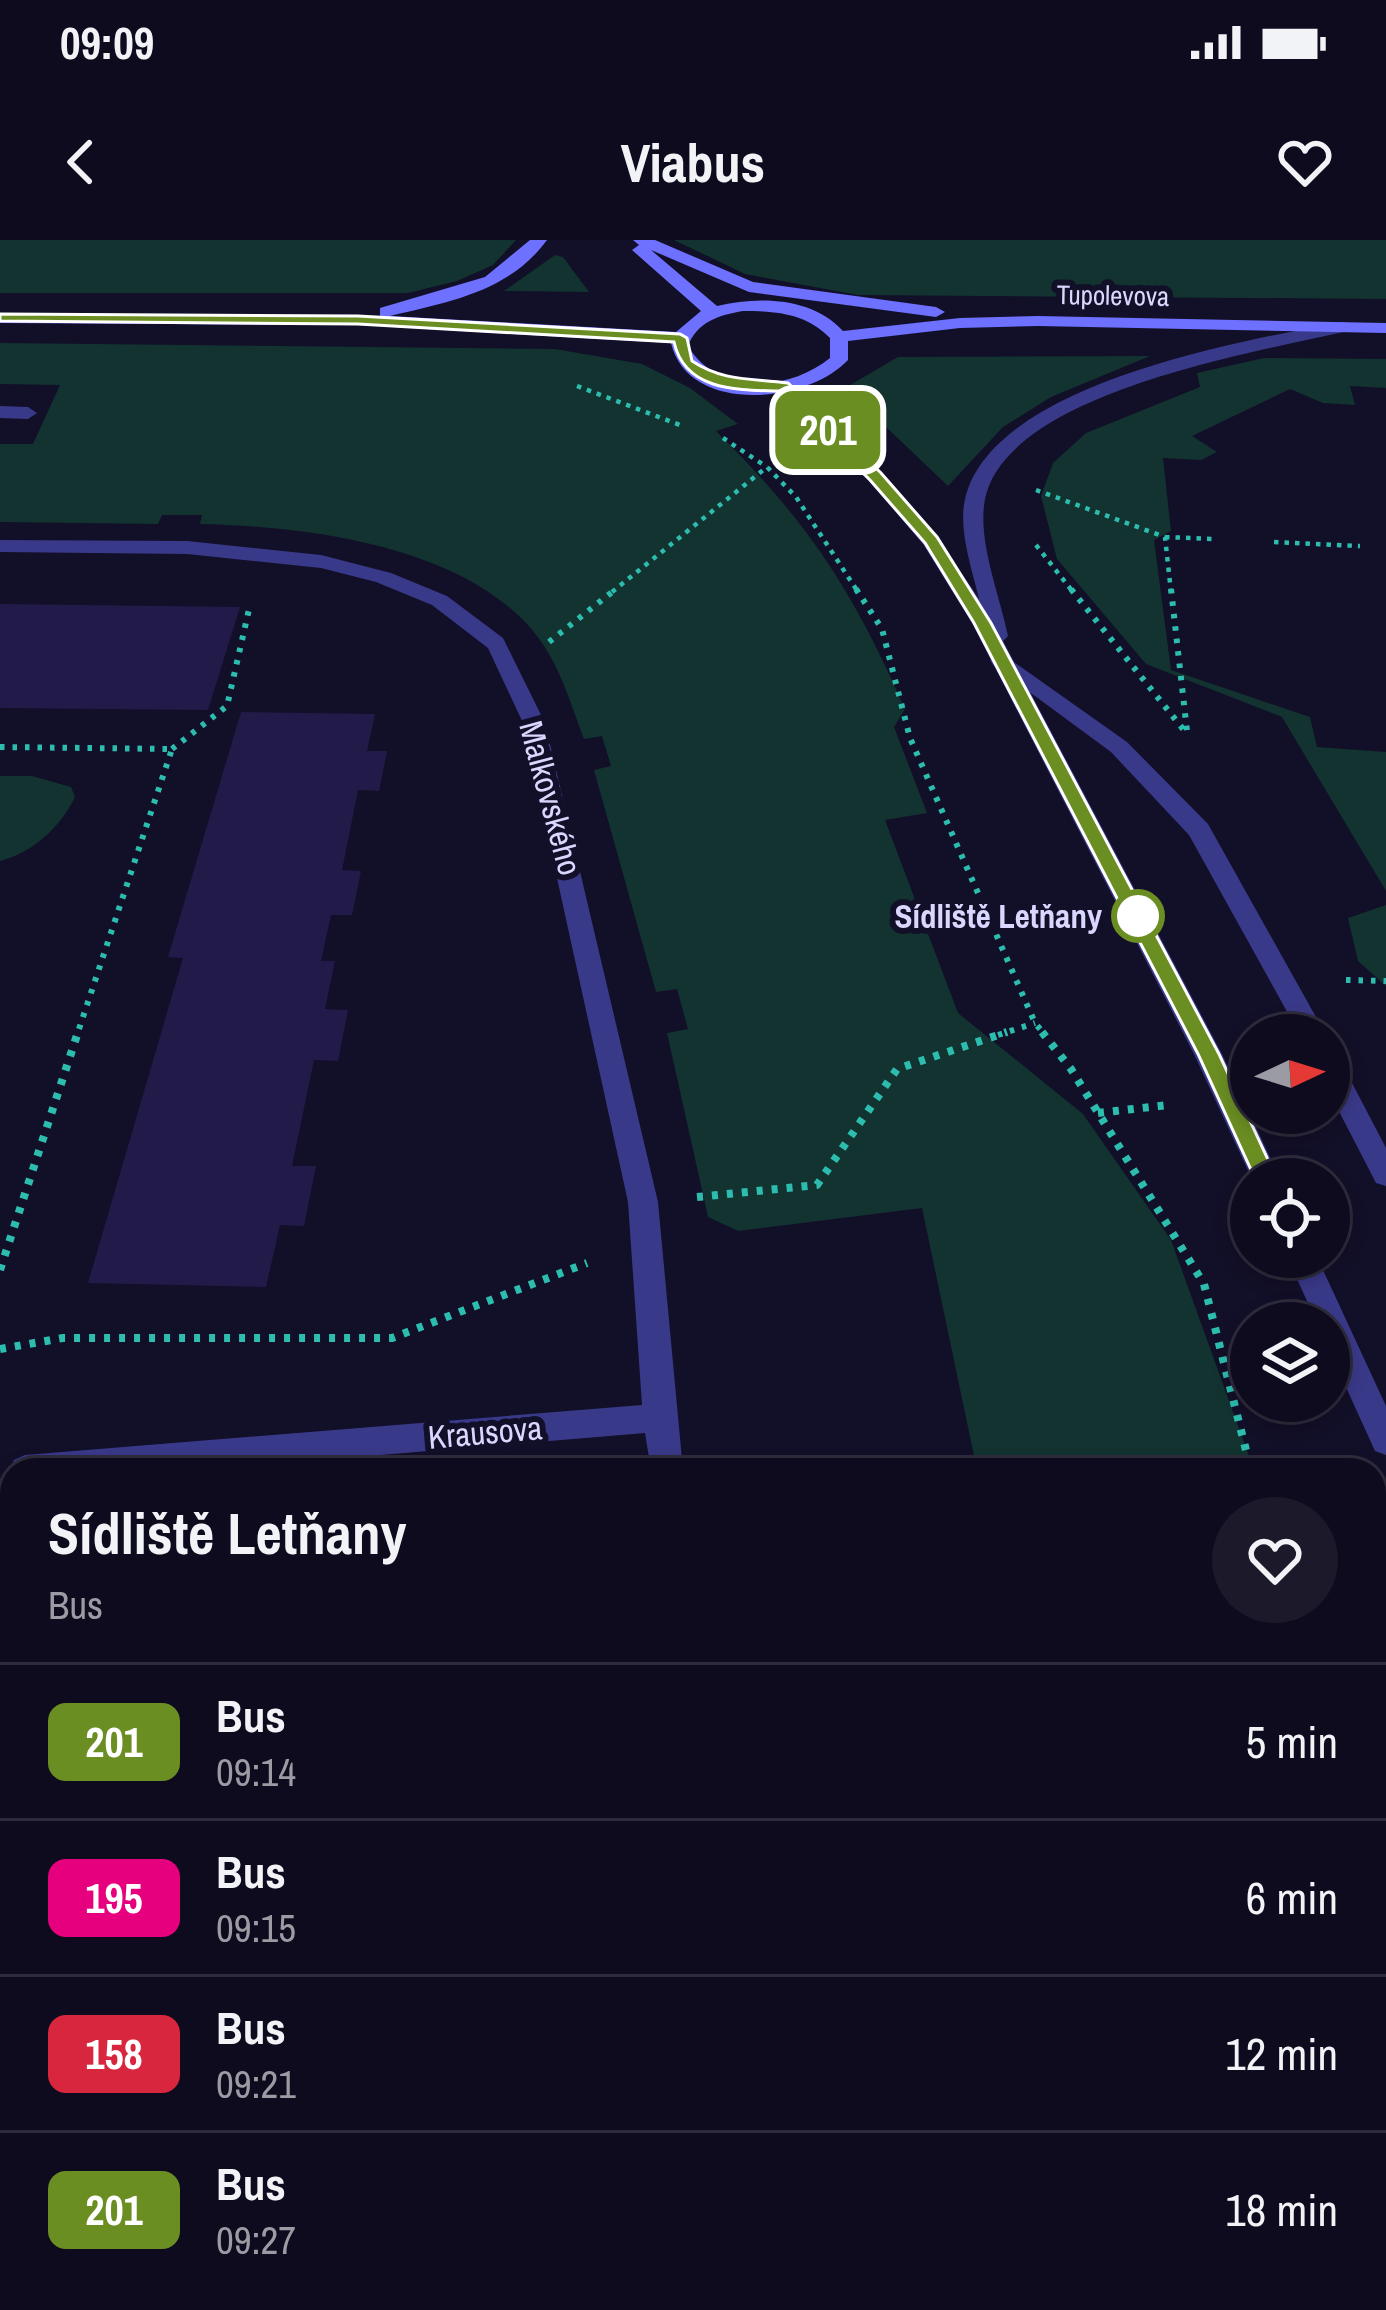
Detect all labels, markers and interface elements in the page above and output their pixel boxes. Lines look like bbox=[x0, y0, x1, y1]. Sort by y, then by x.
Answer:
text: 09:09 bbox=[60, 12, 154, 73]
text: Viabus bbox=[621, 126, 765, 199]
icon: back bbox=[48, 129, 114, 195]
icon: heart bbox=[1272, 129, 1338, 195]
street label: Tupolevova bbox=[1056, 276, 1170, 314]
line badge: 201 bbox=[759, 391, 897, 469]
text: 201 bbox=[799, 402, 857, 458]
street label: Malkovského bbox=[509, 716, 593, 880]
marker: Sídliště Letňany bbox=[1113, 891, 1163, 941]
place label: Sídliště Letňany bbox=[894, 894, 1102, 938]
north arrow bbox=[1230, 1014, 1350, 1134]
map controls bbox=[1230, 1014, 1350, 1422]
button: locate bbox=[1230, 1158, 1350, 1278]
button: layers bbox=[1230, 1302, 1350, 1422]
street label: Krausova bbox=[426, 1405, 544, 1459]
text: Sídliště Letňany bbox=[48, 1495, 406, 1572]
button: heart bbox=[1212, 1497, 1338, 1623]
text: Bus bbox=[48, 1579, 103, 1631]
text: Bus bbox=[216, 1685, 286, 1746]
text: 5 min bbox=[1246, 1711, 1338, 1772]
text: 201 bbox=[85, 1714, 143, 1770]
text: 09:14 bbox=[216, 1746, 296, 1798]
text: Bus bbox=[216, 1841, 286, 1902]
text: 6 min bbox=[1246, 1867, 1338, 1928]
text: 195 bbox=[85, 1870, 143, 1926]
text: 09:15 bbox=[216, 1902, 296, 1954]
text: Bus bbox=[216, 1997, 286, 2058]
text: 12 min bbox=[1225, 2023, 1338, 2084]
text: 158 bbox=[85, 2026, 143, 2082]
text: 09:21 bbox=[216, 2058, 296, 2110]
text: Bus bbox=[216, 2153, 286, 2214]
text: 18 min bbox=[1225, 2179, 1338, 2240]
text: 201 bbox=[85, 2182, 143, 2238]
text: 09:27 bbox=[216, 2214, 296, 2266]

